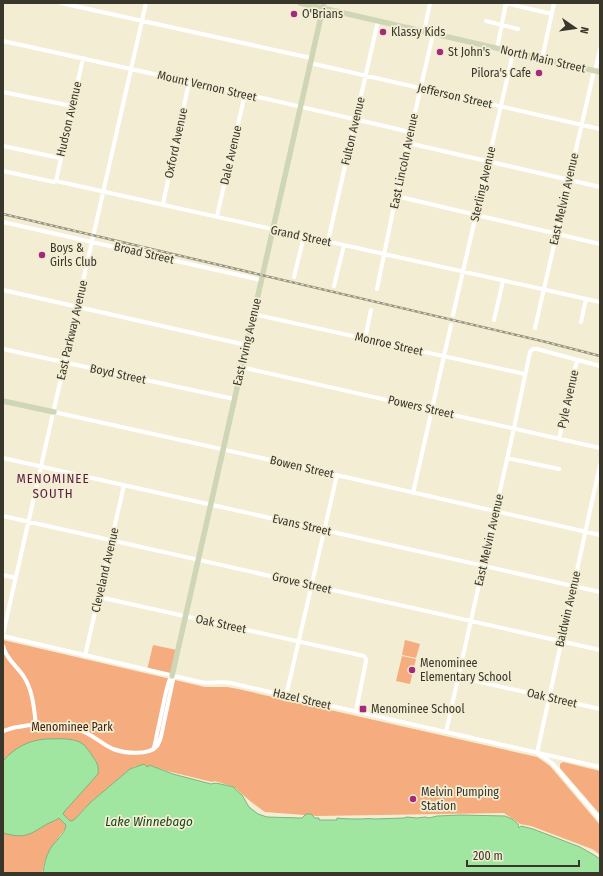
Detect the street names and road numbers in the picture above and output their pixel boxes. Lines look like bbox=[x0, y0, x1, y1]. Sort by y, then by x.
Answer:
street label: North Main Street bbox=[499, 42, 587, 76]
street label: Mount Vernon Street bbox=[156, 68, 258, 104]
street label: Hudson Avenue bbox=[54, 80, 84, 158]
street label: Jefferson Street bbox=[416, 81, 494, 111]
street label: Fulton Avenue bbox=[338, 95, 368, 166]
street label: Oxford Avenue bbox=[162, 106, 190, 180]
street label: East Lincoln Avenue bbox=[387, 112, 421, 210]
street label: Dale Avenue bbox=[217, 124, 245, 186]
street label: Sterling Avenue bbox=[468, 145, 498, 223]
street label: East Melvin Avenue bbox=[547, 151, 581, 246]
street label: Grand Street bbox=[269, 223, 333, 249]
street label: Broad Street bbox=[113, 239, 175, 267]
street label: East Parkway Avenue bbox=[54, 279, 90, 381]
street label: East Irving Avenue bbox=[230, 297, 264, 387]
street label: Monroe Street bbox=[354, 329, 425, 359]
street label: Boyd Street bbox=[89, 361, 147, 387]
street label: Pyle Avenue bbox=[554, 368, 582, 430]
street label: Powers Street bbox=[387, 393, 456, 421]
street label: Bowen Street bbox=[269, 453, 335, 481]
street label: East Melvin Avenue bbox=[472, 492, 506, 587]
street label: Evans Street bbox=[271, 511, 333, 539]
street label: Cleveland Avenue bbox=[88, 526, 122, 614]
street label: Grove Street bbox=[271, 569, 333, 597]
street label: Baldwin Avenue bbox=[552, 569, 584, 649]
street label: Oak Street bbox=[194, 612, 248, 636]
street label: Oak Street bbox=[525, 685, 579, 711]
street label: Hazel Street bbox=[272, 686, 333, 712]

